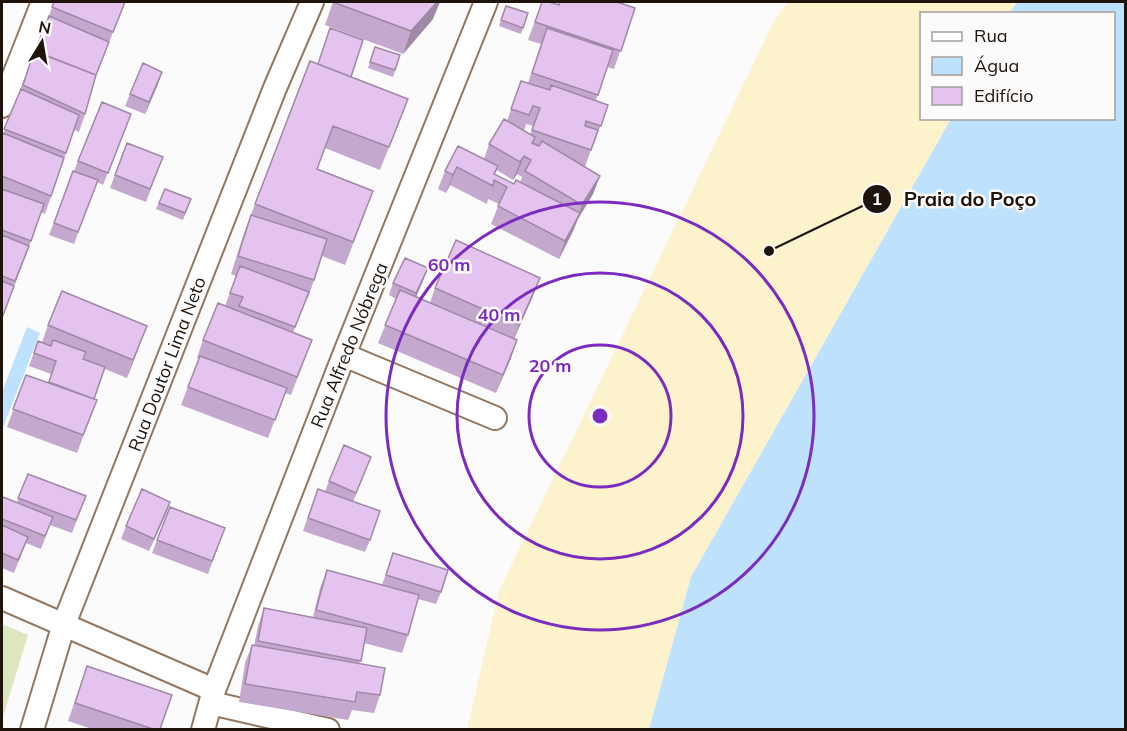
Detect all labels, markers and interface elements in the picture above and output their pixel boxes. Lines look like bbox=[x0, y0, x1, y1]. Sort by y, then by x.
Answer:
north arrow bbox=[12, 12, 72, 72]
legend bbox=[920, 12, 1115, 120]
text: N bbox=[37, 16, 53, 38]
text: Rua bbox=[974, 24, 1008, 47]
text: Água bbox=[974, 54, 1019, 77]
text: Edifício bbox=[974, 84, 1033, 107]
callout: Praia do Poço bbox=[862, 180, 1048, 218]
text: Praia do Poço bbox=[904, 186, 1036, 211]
text: 1 bbox=[872, 187, 882, 210]
text: 60 m bbox=[428, 253, 470, 276]
street label: Rua Alfredo Nóbrega bbox=[305, 259, 393, 431]
street label: Rua Doutor Lima Neto bbox=[123, 273, 211, 455]
text: 40 m bbox=[478, 303, 520, 326]
text: 20 m bbox=[529, 354, 571, 377]
centre of rings bbox=[590, 406, 610, 426]

